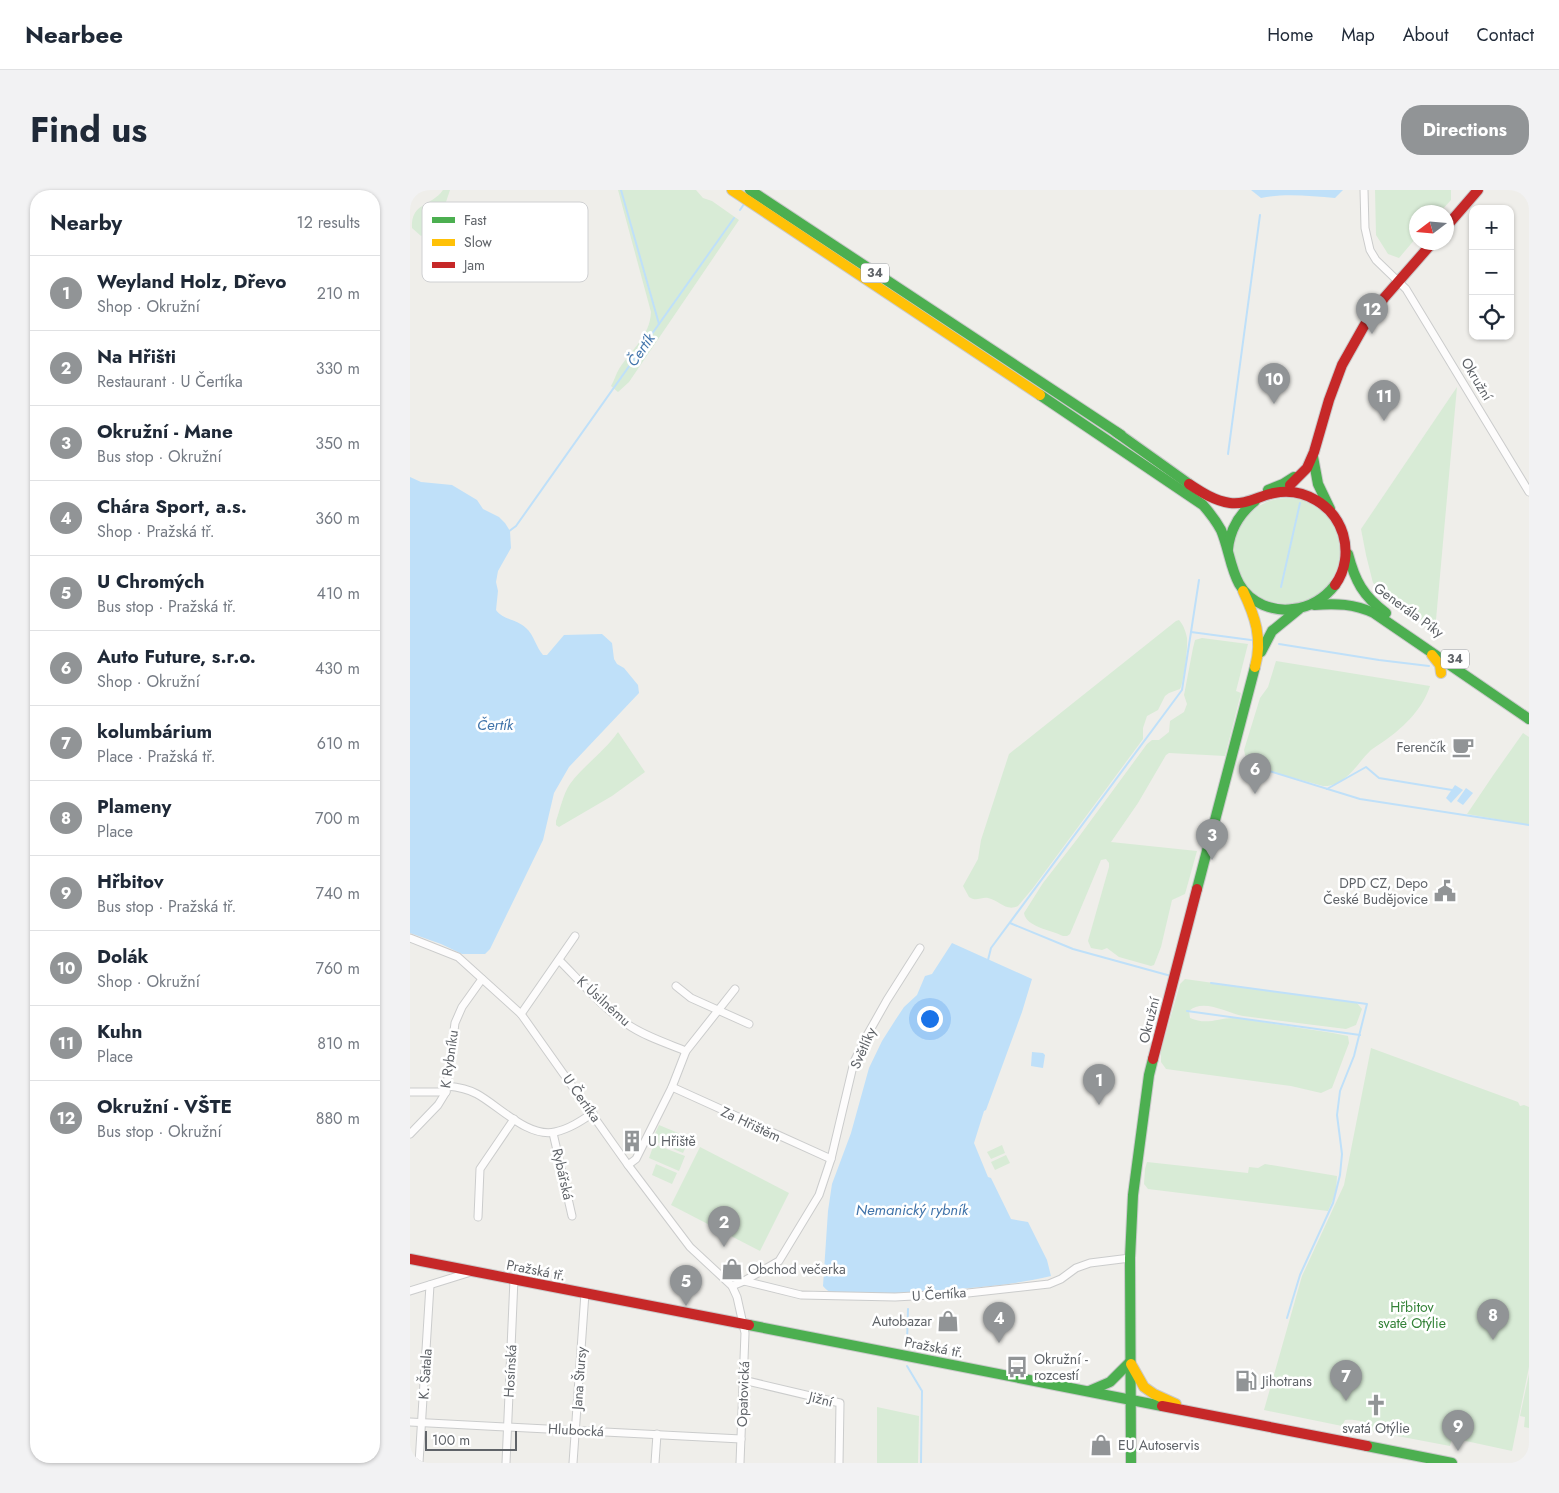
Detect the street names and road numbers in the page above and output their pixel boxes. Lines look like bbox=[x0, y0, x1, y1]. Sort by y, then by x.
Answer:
road number: 34 bbox=[861, 264, 889, 282]
street label: Okružní bbox=[1456, 354, 1498, 405]
street label: Generála Píky bbox=[1370, 578, 1449, 643]
road number: 34 bbox=[1441, 649, 1469, 668]
street label: K Úsilnému bbox=[573, 971, 635, 1031]
street label: Okružní bbox=[1134, 994, 1165, 1045]
street label: Světlíky bbox=[845, 1023, 881, 1072]
street label: K Rybníku bbox=[435, 1029, 463, 1089]
street label: U Čertíka bbox=[558, 1070, 606, 1126]
street label: Za Hřištěm bbox=[718, 1101, 784, 1147]
street label: Rybářská bbox=[547, 1146, 579, 1202]
street label: Pražská tř. bbox=[505, 1254, 567, 1286]
street label: U Čertíka bbox=[911, 1282, 967, 1306]
street label: Pražská tř. bbox=[903, 1331, 965, 1363]
street label: Hosínská bbox=[499, 1344, 521, 1398]
street label: Jana Štursy bbox=[567, 1345, 591, 1412]
street label: K. Šatala bbox=[413, 1348, 437, 1400]
street label: Opatovická bbox=[732, 1361, 754, 1427]
street label: Jižní bbox=[805, 1386, 837, 1412]
street label: Hlubocká bbox=[548, 1419, 604, 1441]

